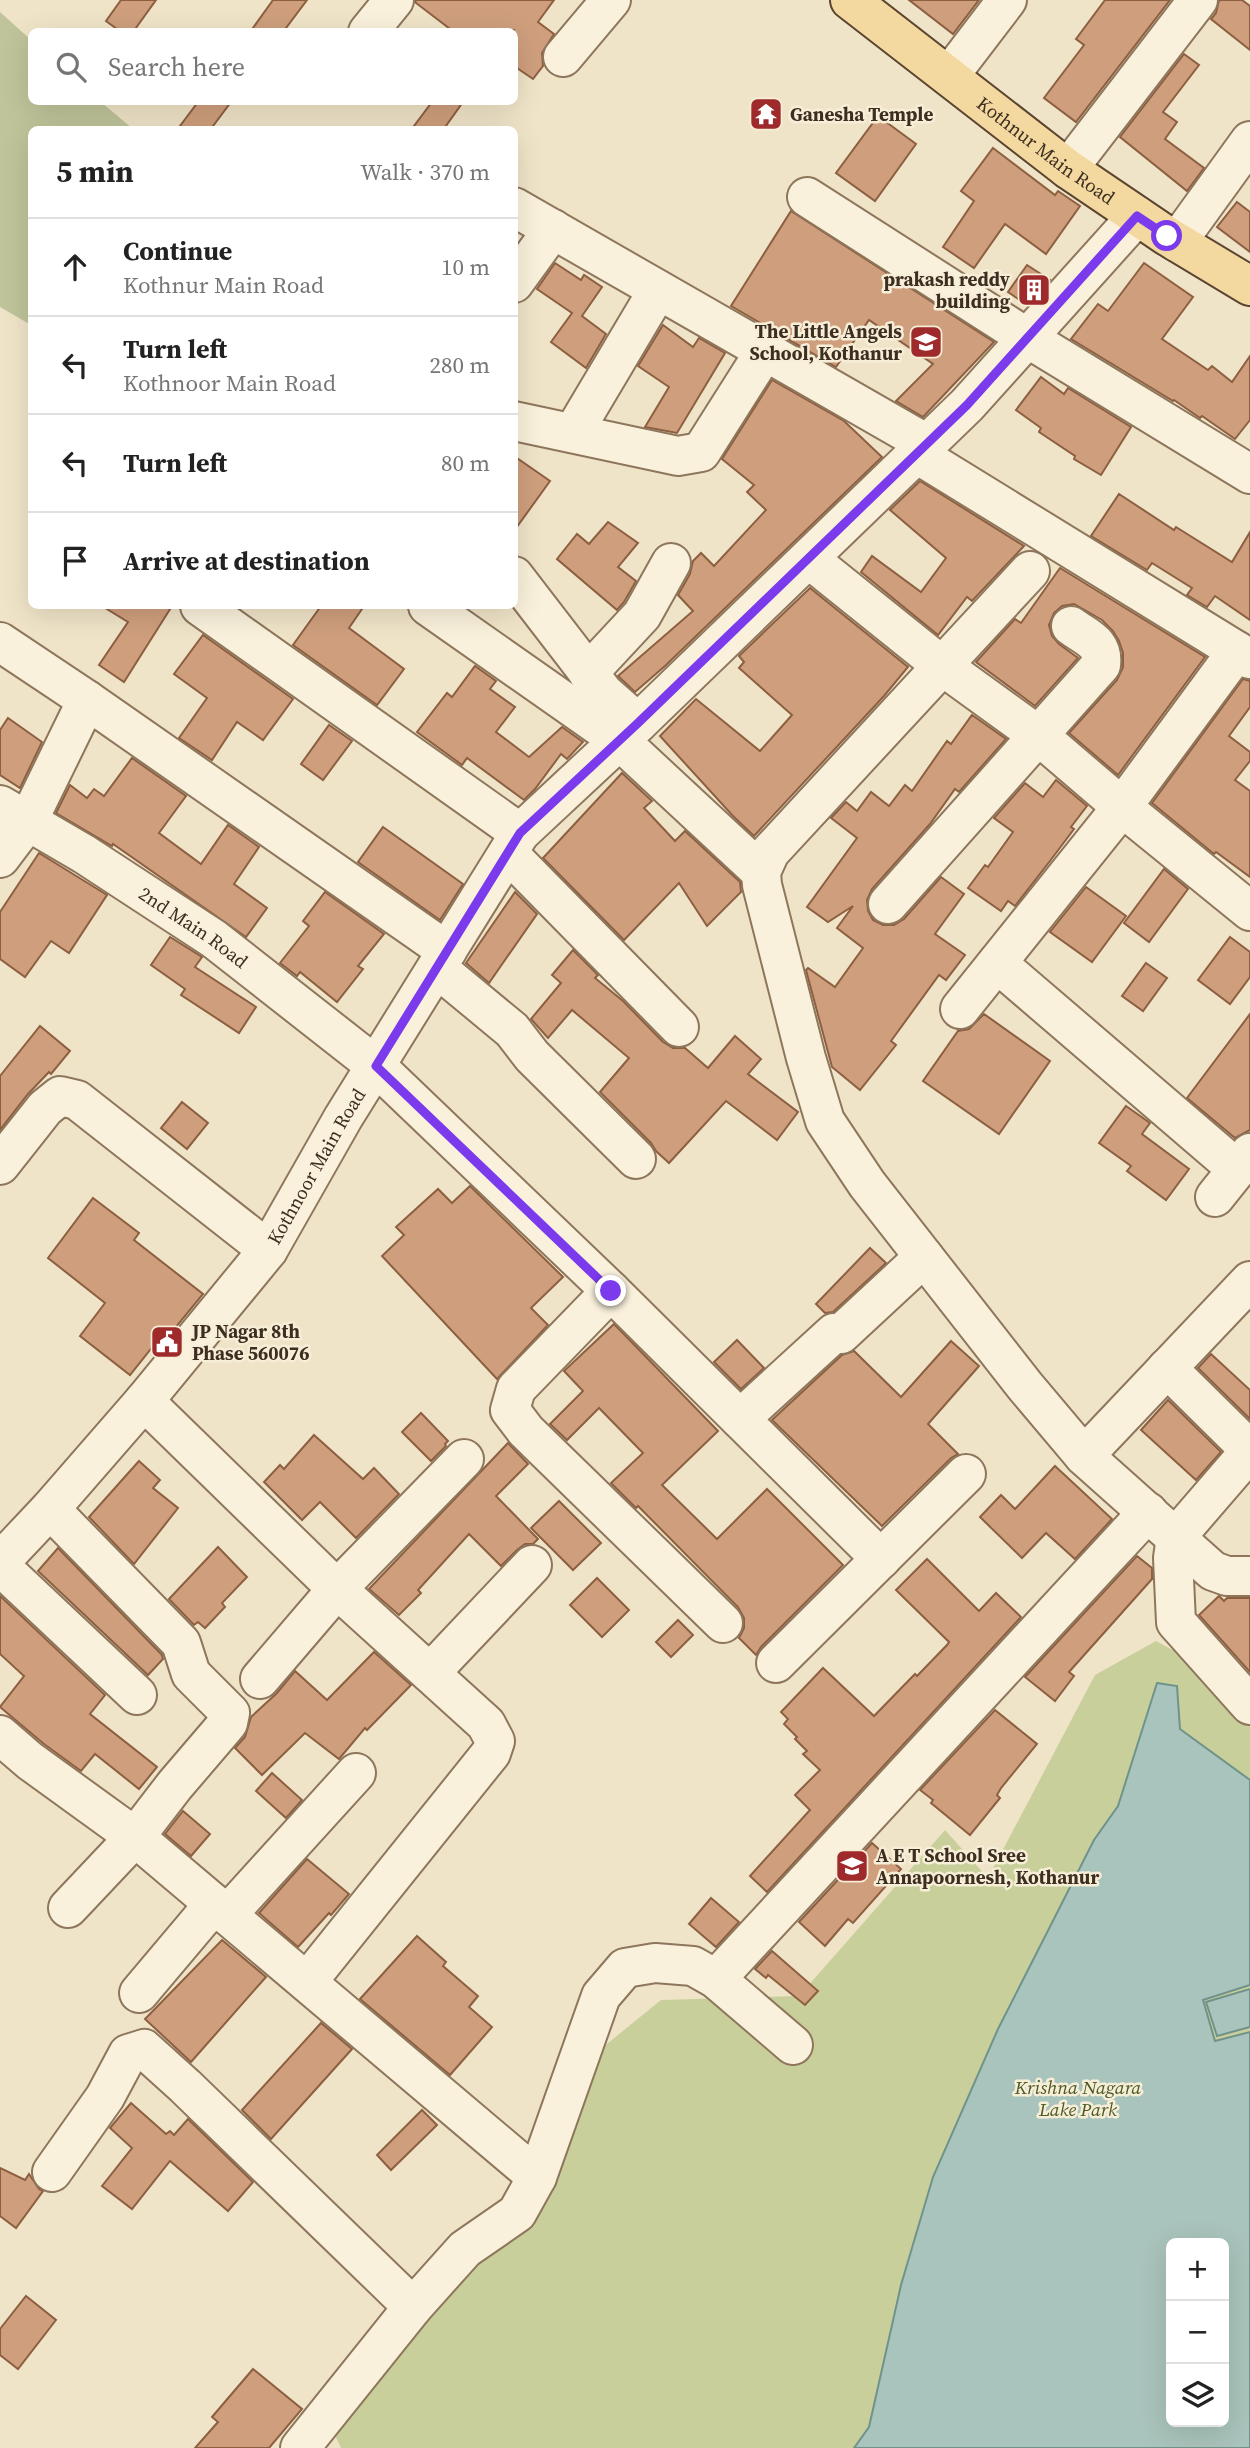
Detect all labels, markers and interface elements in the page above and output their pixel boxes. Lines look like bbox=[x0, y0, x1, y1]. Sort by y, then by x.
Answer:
search box bbox=[28, 28, 518, 105]
icon: search bbox=[52, 48, 90, 86]
text: Search here bbox=[108, 49, 245, 85]
street label: Kothnur Main Road bbox=[972, 90, 1120, 210]
temple icon: Ganesha Temple bbox=[747, 95, 785, 133]
place label: Ganesha Temple bbox=[790, 101, 933, 127]
text: 5 min bbox=[56, 151, 134, 192]
text: Walk · 370 m bbox=[360, 156, 490, 188]
route start bbox=[1151, 220, 1182, 251]
text: Continue bbox=[123, 233, 232, 269]
icon: ahead bbox=[56, 248, 94, 286]
text: 10 m bbox=[441, 251, 490, 283]
place label: prakash reddy building bbox=[884, 266, 1011, 314]
text: Kothnur Main Road bbox=[123, 269, 324, 301]
building icon: prakash reddy building bbox=[1015, 271, 1053, 309]
place label: The Little Angels School, Kothanur bbox=[750, 318, 902, 366]
school or university icon: The Little Angels School, Kothanur bbox=[907, 323, 945, 361]
text: Turn left bbox=[123, 331, 227, 367]
icon: left bbox=[56, 346, 94, 384]
text: 280 m bbox=[429, 349, 490, 381]
text: Kothnoor Main Road bbox=[123, 367, 336, 399]
icon: left bbox=[56, 444, 94, 482]
text: Turn left bbox=[123, 445, 227, 481]
text: 80 m bbox=[441, 447, 490, 479]
icon: arrive bbox=[56, 542, 94, 580]
text: Arrive at destination bbox=[123, 543, 370, 579]
street label: 2nd Main Road bbox=[134, 880, 254, 974]
street label: Kothnoor Main Road bbox=[261, 1083, 371, 1249]
route end bbox=[595, 1275, 626, 1306]
place label: JP Nagar 8th Phase 560076 bbox=[191, 1318, 309, 1366]
public building icon: JP Nagar 8th Phase 560076 bbox=[148, 1323, 186, 1361]
place label: A E T School Sree Annapoornesh, Kothanur bbox=[876, 1842, 1099, 1890]
school or university icon: A E T School Sree Annapoornesh, Kothanur bbox=[833, 1847, 871, 1885]
park label: Krishna Nagara Lake Park bbox=[1014, 2074, 1141, 2122]
map controls bbox=[1166, 2238, 1229, 2427]
button: + bbox=[1166, 2238, 1229, 2301]
button: − bbox=[1166, 2301, 1229, 2364]
button: layers bbox=[1166, 2364, 1229, 2427]

